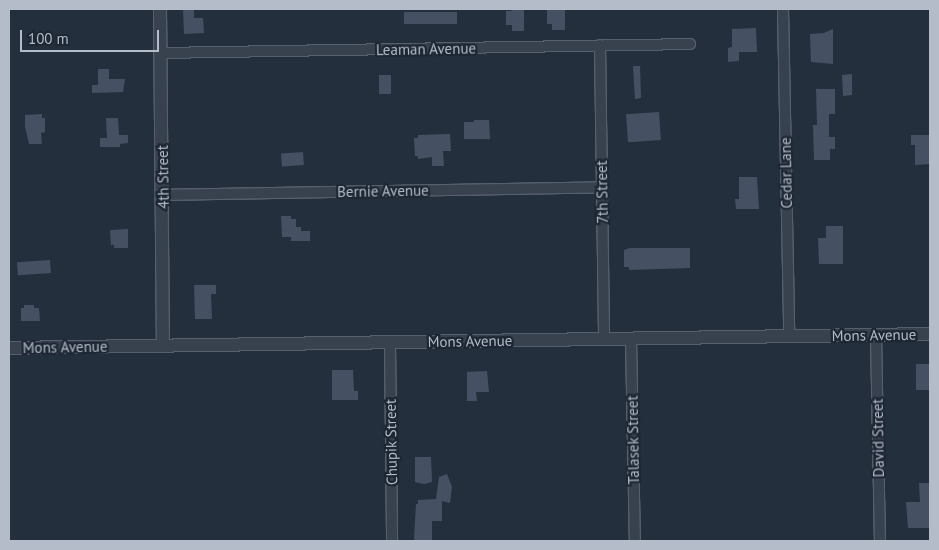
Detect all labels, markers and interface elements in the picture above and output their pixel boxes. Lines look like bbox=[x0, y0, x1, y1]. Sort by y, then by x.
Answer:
scale bar bbox=[22, 20, 161, 52]
text: 100 m bbox=[28, 29, 69, 48]
street label: Leaman Avenue bbox=[376, 39, 476, 59]
street label: Cedar Lane bbox=[776, 137, 796, 209]
street label: 4th Street bbox=[153, 145, 173, 209]
street label: 7th Street bbox=[592, 160, 612, 224]
street label: Bernie Avenue bbox=[337, 181, 429, 201]
street label: Mons Avenue bbox=[831, 325, 917, 345]
street label: Mons Avenue bbox=[427, 331, 513, 351]
street label: Mons Avenue bbox=[22, 337, 108, 357]
street label: Talasek Street bbox=[623, 395, 643, 485]
street label: David Street bbox=[868, 398, 888, 478]
street label: Chupik Street bbox=[381, 399, 401, 485]

